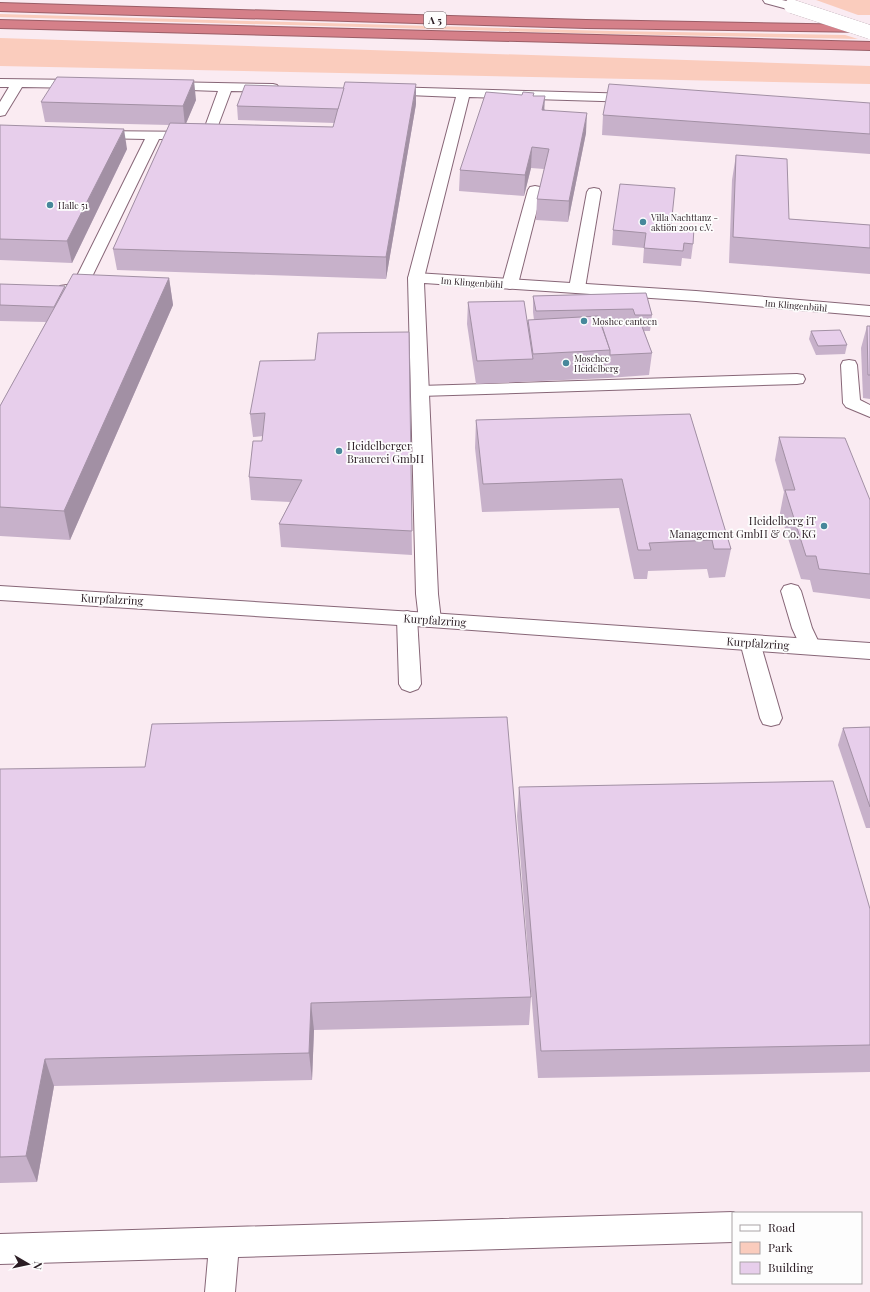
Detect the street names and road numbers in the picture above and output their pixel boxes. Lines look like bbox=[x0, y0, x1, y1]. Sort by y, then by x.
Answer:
road number: A 5 bbox=[424, 12, 446, 28]
street label: Im Klingenbühl bbox=[440, 274, 504, 290]
street label: Im Klingenbühl bbox=[764, 296, 828, 314]
street label: Kurpfalzring bbox=[80, 590, 144, 608]
street label: Kurpfalzring bbox=[403, 610, 467, 630]
street label: Kurpfalzring bbox=[726, 633, 790, 653]

